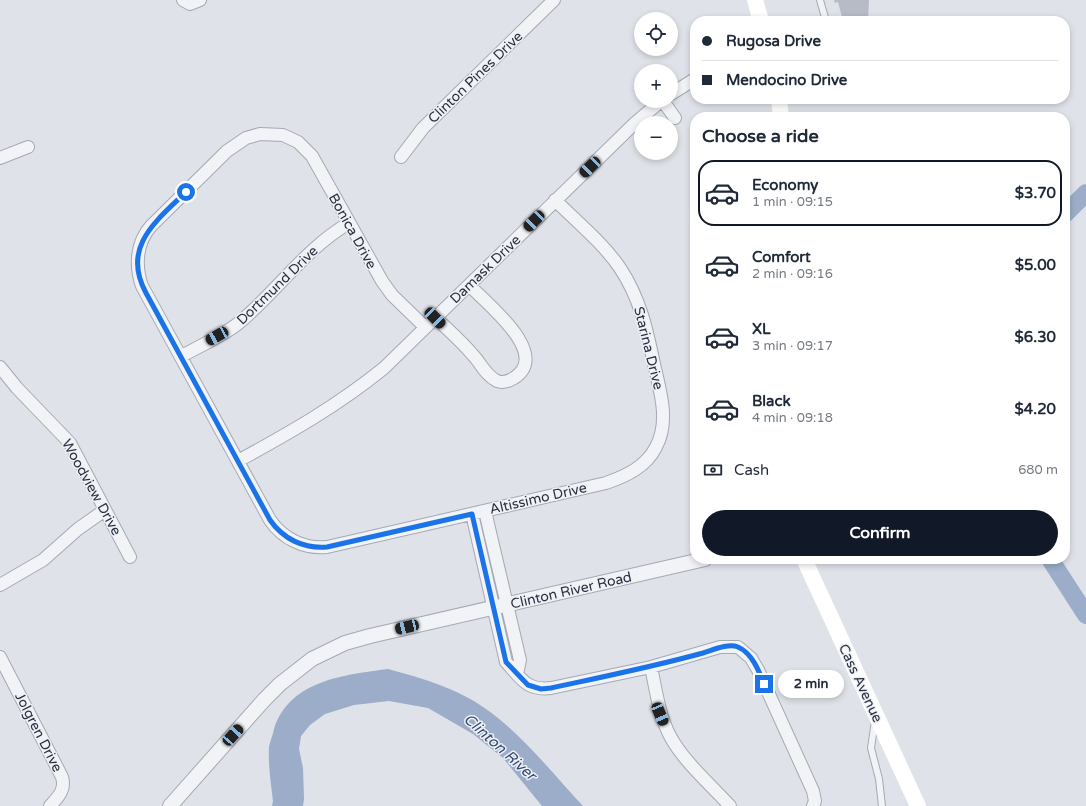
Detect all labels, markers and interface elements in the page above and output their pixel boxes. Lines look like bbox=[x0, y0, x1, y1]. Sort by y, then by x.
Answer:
map controls bbox=[634, 12, 678, 160]
button: locate bbox=[634, 12, 678, 56]
street label: Clinton Pines Drive bbox=[424, 28, 526, 127]
text: Rugosa Drive bbox=[726, 32, 821, 50]
button: + bbox=[634, 64, 678, 108]
text: Mendocino Drive bbox=[726, 71, 847, 89]
button: − bbox=[634, 116, 678, 160]
text: Choose a ride bbox=[702, 125, 819, 147]
car bbox=[577, 154, 603, 180]
icon: car bbox=[704, 175, 740, 211]
text: Economy bbox=[752, 176, 818, 194]
route start bbox=[177, 183, 195, 201]
text: $3.70 bbox=[1015, 184, 1056, 202]
street label: Bonica Drive bbox=[325, 191, 380, 272]
text: 1 min · 09:15 bbox=[752, 194, 833, 210]
car bbox=[521, 208, 547, 234]
street label: Damask Drive bbox=[447, 231, 524, 307]
street label: Dortmund Drive bbox=[233, 242, 322, 328]
icon: car bbox=[704, 247, 740, 283]
text: Comfort bbox=[752, 248, 811, 266]
text: $5.00 bbox=[1015, 256, 1056, 274]
text: 2 min · 09:16 bbox=[752, 266, 833, 282]
car bbox=[422, 305, 448, 331]
street label: Starina Drive bbox=[630, 305, 667, 391]
icon: car bbox=[704, 319, 740, 355]
text: XL bbox=[752, 320, 771, 338]
car bbox=[204, 325, 230, 347]
text: $6.30 bbox=[1015, 328, 1056, 346]
text: 3 min · 09:17 bbox=[752, 338, 833, 354]
icon: car bbox=[704, 391, 740, 427]
text: Black bbox=[752, 392, 791, 410]
text: $4.20 bbox=[1015, 400, 1056, 418]
text: 4 min · 09:18 bbox=[752, 410, 833, 426]
street label: Woodview Drive bbox=[58, 436, 125, 538]
icon: cash bbox=[702, 459, 724, 481]
text: Cash bbox=[734, 461, 769, 479]
text: 680 m bbox=[1018, 462, 1058, 478]
street label: Altissimo Drive bbox=[488, 479, 588, 518]
button: Confirm bbox=[702, 510, 1058, 556]
street label: Clinton River Road bbox=[509, 568, 633, 613]
car bbox=[394, 618, 420, 636]
street label: Cass Avenue bbox=[835, 641, 886, 725]
callout: 2 min bbox=[778, 670, 844, 698]
route end bbox=[755, 675, 773, 693]
text: 2 min bbox=[794, 676, 828, 692]
street label: Jolgren Drive bbox=[11, 690, 66, 775]
car bbox=[650, 701, 670, 727]
water label: Clinton River bbox=[460, 710, 542, 786]
car bbox=[221, 722, 245, 748]

